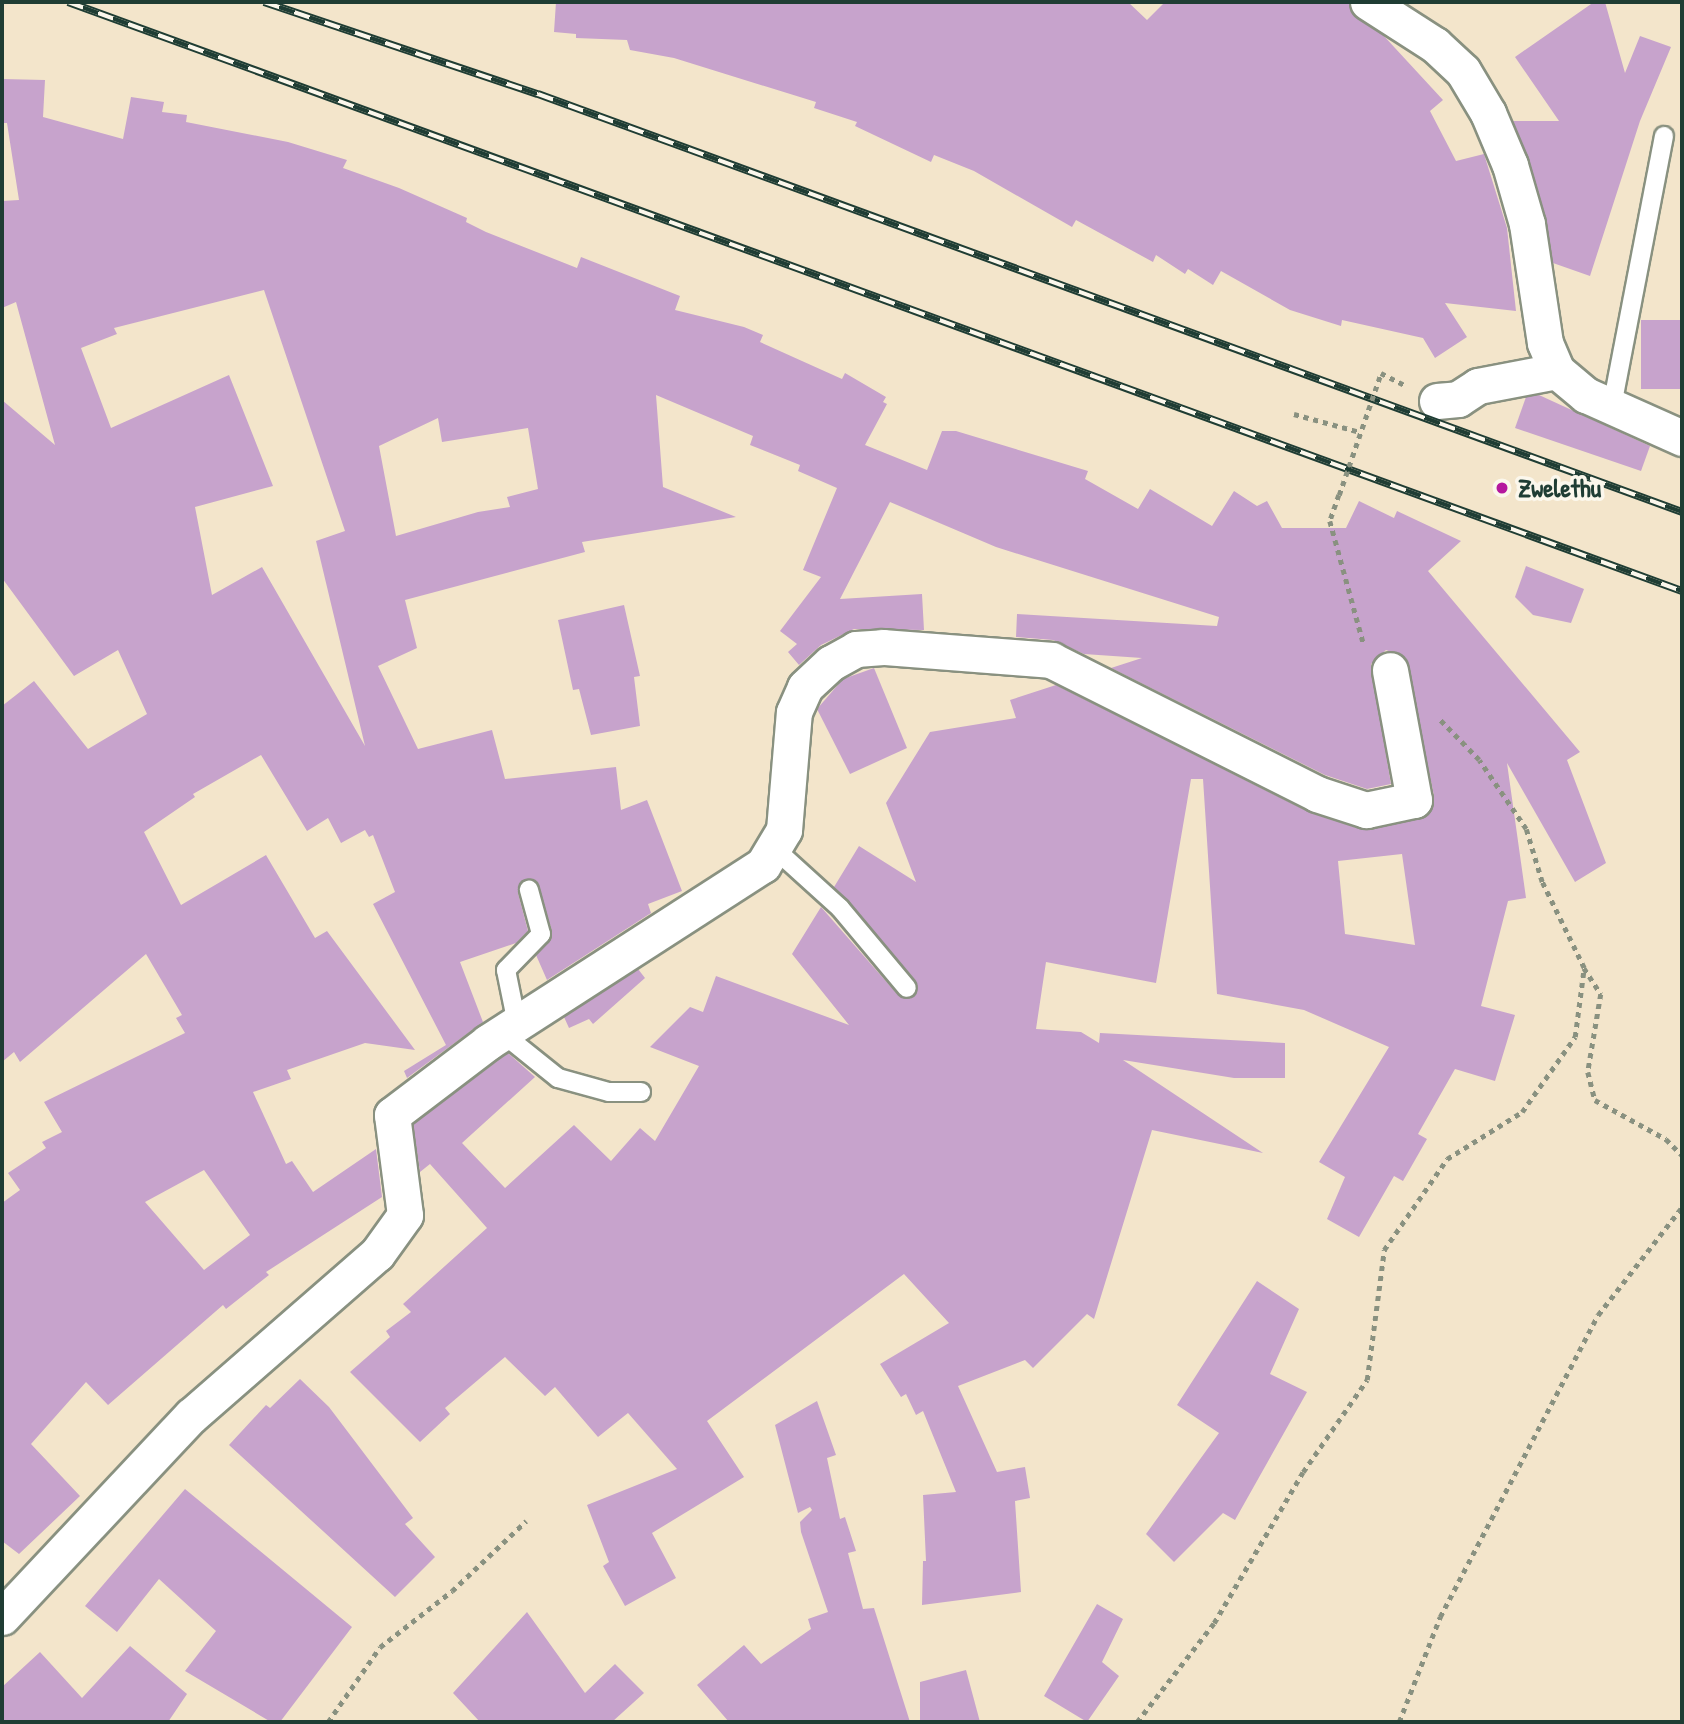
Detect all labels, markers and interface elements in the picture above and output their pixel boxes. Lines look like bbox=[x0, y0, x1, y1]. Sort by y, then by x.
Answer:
place label: Zwelethu bbox=[1518, 472, 1601, 504]
marker: Zwelethu bbox=[1492, 478, 1512, 498]

